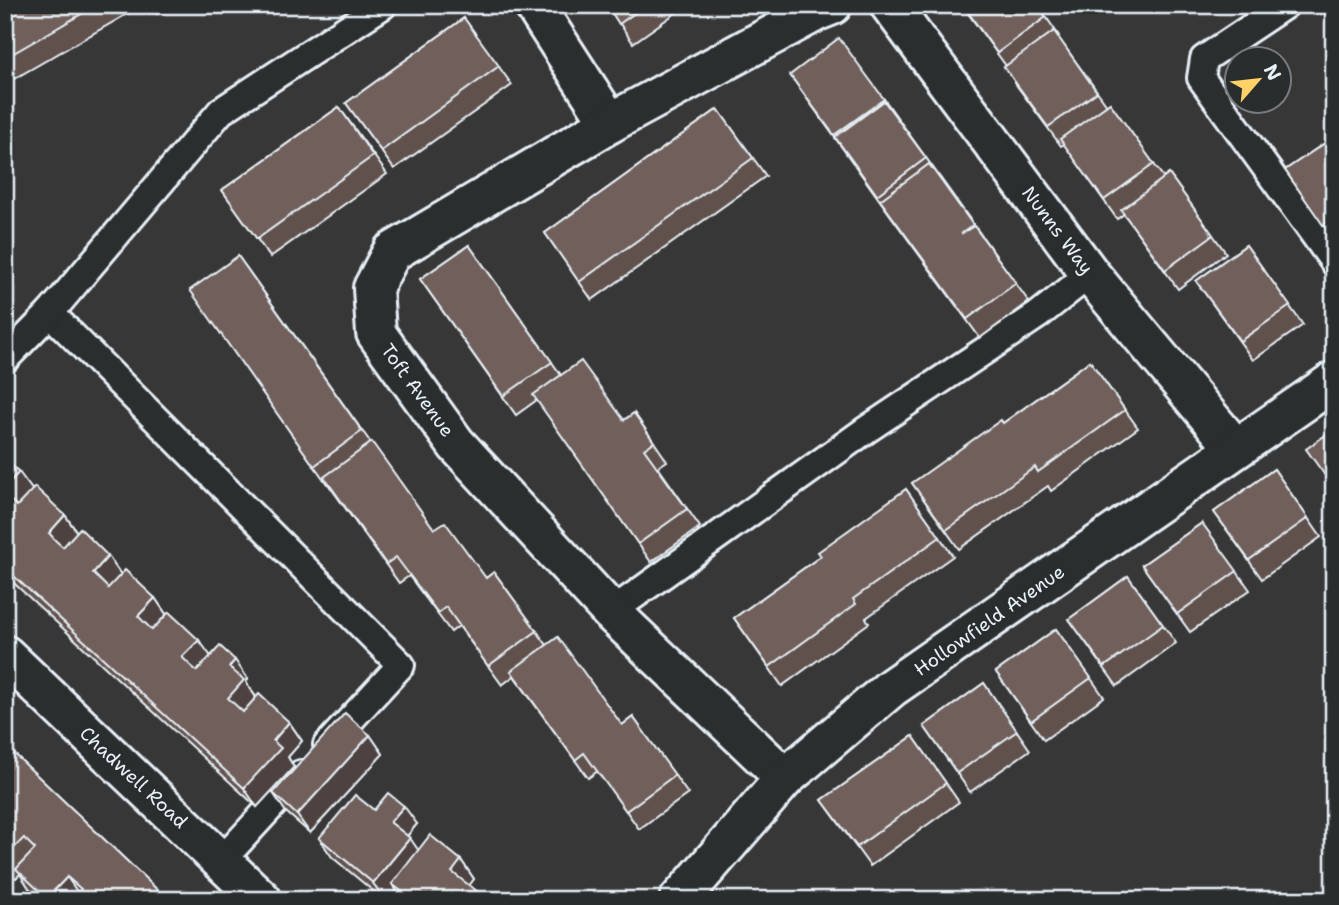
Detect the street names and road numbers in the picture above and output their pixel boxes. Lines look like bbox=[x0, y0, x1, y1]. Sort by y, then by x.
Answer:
street label: Nunns Way bbox=[1016, 181, 1099, 279]
street label: Toft Avenue bbox=[375, 339, 460, 442]
street label: Hollowfield Avenue bbox=[909, 559, 1069, 682]
street label: Chadwell Road bbox=[74, 721, 193, 834]

